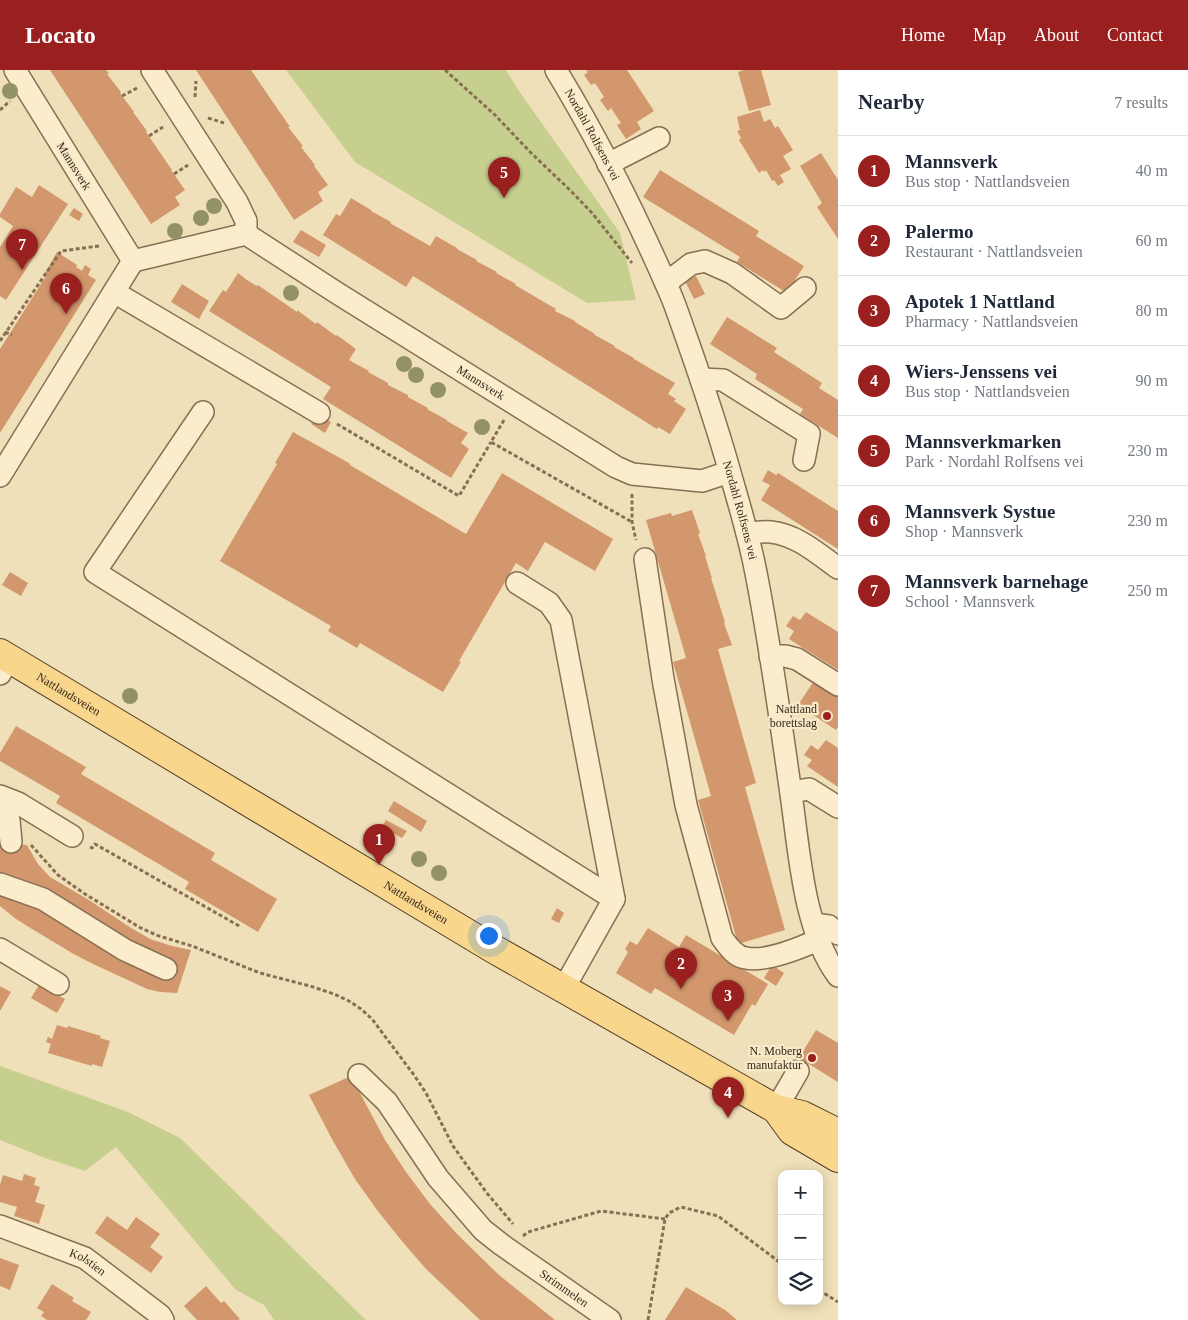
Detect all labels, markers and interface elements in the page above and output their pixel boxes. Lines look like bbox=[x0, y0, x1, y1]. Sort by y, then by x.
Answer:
text: Locato bbox=[25, 22, 96, 48]
text: Home bbox=[901, 25, 945, 45]
text: Map bbox=[973, 25, 1006, 45]
text: About bbox=[1034, 25, 1079, 45]
text: Contact bbox=[1107, 25, 1163, 45]
street label: Nordahl Rolfsens vei bbox=[562, 86, 623, 183]
text: Nearby bbox=[858, 90, 925, 114]
text: 7 results bbox=[1114, 94, 1168, 111]
street label: Mannsverk bbox=[54, 139, 94, 193]
text: Mannsverk bbox=[905, 151, 998, 172]
pin: 5 bbox=[488, 157, 520, 198]
text: 1 bbox=[870, 162, 878, 179]
text: 40 m bbox=[1136, 162, 1168, 179]
text: Bus stop · Nattlandsveien bbox=[905, 173, 1070, 190]
text: Palermo bbox=[905, 221, 974, 242]
pin: 7 bbox=[6, 229, 38, 270]
text: 2 bbox=[870, 232, 878, 249]
text: 60 m bbox=[1136, 232, 1168, 249]
text: Restaurant · Nattlandsveien bbox=[905, 243, 1083, 260]
pin: 6 bbox=[50, 273, 82, 314]
text: Apotek 1 Nattland bbox=[905, 291, 1055, 312]
text: 3 bbox=[870, 302, 878, 319]
text: 80 m bbox=[1136, 302, 1168, 319]
text: Pharmacy · Nattlandsveien bbox=[905, 313, 1078, 330]
text: Wiers-Jenssens vei bbox=[905, 361, 1057, 382]
street label: Mannsverk bbox=[454, 362, 507, 403]
text: 4 bbox=[870, 372, 878, 389]
text: 90 m bbox=[1136, 372, 1168, 389]
text: Bus stop · Nattlandsveien bbox=[905, 383, 1070, 400]
text: Mannsverkmarken bbox=[905, 431, 1061, 452]
text: 5 bbox=[870, 442, 878, 459]
text: 230 m bbox=[1128, 442, 1168, 459]
text: Park · Nordahl Rolfsens vei bbox=[905, 453, 1084, 470]
street label: Nordahl Rolfsens vei bbox=[720, 459, 760, 562]
text: Mannsverk Systue bbox=[905, 501, 1055, 522]
text: 6 bbox=[870, 512, 878, 529]
text: 230 m bbox=[1128, 512, 1168, 529]
text: Shop · Mannsverk bbox=[905, 523, 1023, 540]
text: Mannsverk barnehage bbox=[905, 571, 1088, 592]
text: 7 bbox=[870, 582, 878, 599]
text: 250 m bbox=[1128, 582, 1168, 599]
text: School · Mannsverk bbox=[905, 593, 1035, 610]
street label: Nattlandsveien bbox=[34, 670, 103, 719]
place label: Nattland borettslag bbox=[770, 702, 817, 730]
marker: Nattland borettslag bbox=[821, 710, 833, 722]
pin: 1 bbox=[363, 824, 395, 865]
street label: Nattlandsveien bbox=[381, 878, 450, 927]
your location bbox=[476, 923, 502, 949]
pin: 2 bbox=[665, 948, 697, 989]
pin: 3 bbox=[712, 980, 744, 1021]
place label: N. Moberg manufaktur bbox=[747, 1044, 802, 1072]
marker: N. Moberg manufaktur bbox=[806, 1052, 818, 1064]
pin: 4 bbox=[712, 1077, 744, 1118]
map controls bbox=[778, 1170, 823, 1305]
button: + bbox=[778, 1170, 823, 1215]
button: − bbox=[778, 1215, 823, 1260]
street label: Kolstien bbox=[67, 1246, 109, 1278]
button: layers bbox=[778, 1260, 823, 1305]
street label: Strimmelen bbox=[537, 1266, 591, 1310]

